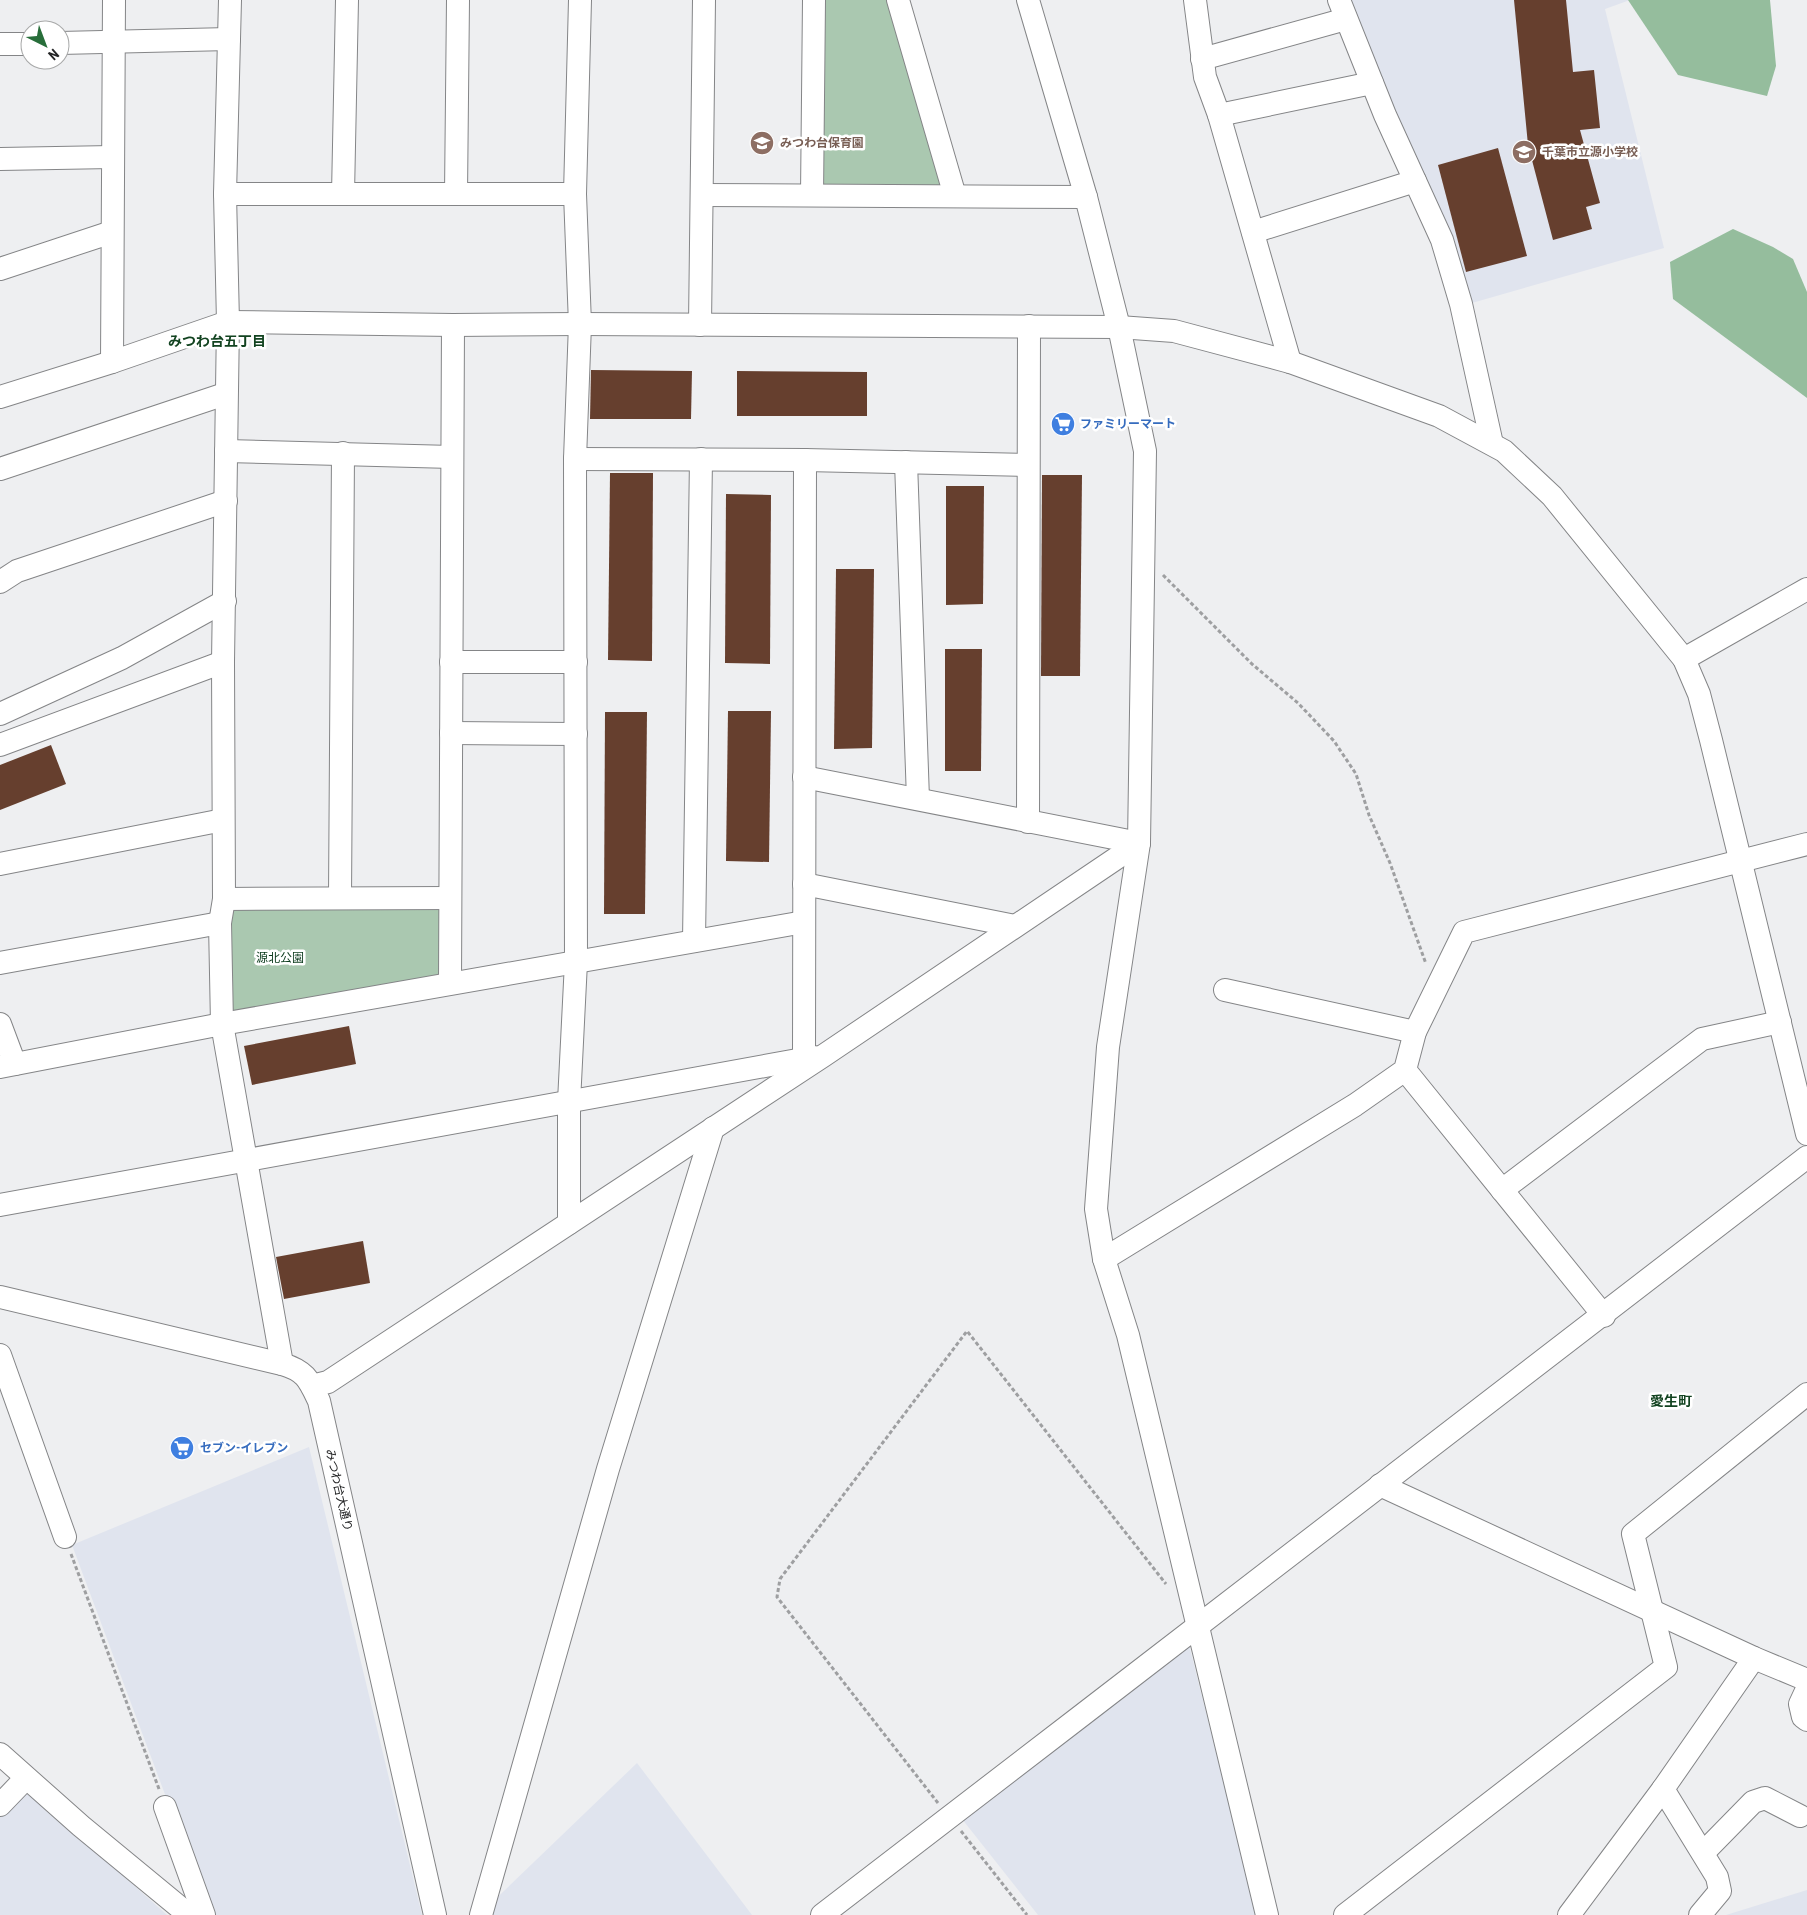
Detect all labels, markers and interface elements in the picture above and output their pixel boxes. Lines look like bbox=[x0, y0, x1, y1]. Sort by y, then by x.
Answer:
north arrow bbox=[20, 20, 70, 70]
text: N bbox=[45, 46, 62, 63]
school or university icon: みつわ台保育園 bbox=[749, 130, 775, 156]
place label: みつわ台保育園 bbox=[780, 136, 864, 150]
school or university icon: 千葉市立源小学校 bbox=[1511, 139, 1537, 165]
place label: 千葉市立源小学校 bbox=[1542, 145, 1638, 159]
district label: みつわ台五丁目 bbox=[168, 333, 266, 349]
supermarket icon: ファミリーマート bbox=[1050, 411, 1076, 437]
place label: ファミリーマート bbox=[1080, 417, 1176, 431]
park label: 源北公園 bbox=[256, 951, 304, 965]
district label: 愛生町 bbox=[1650, 1393, 1692, 1409]
supermarket icon: セブン-イレブン bbox=[169, 1435, 195, 1461]
place label: セブン-イレブン bbox=[200, 1441, 288, 1455]
street label: みつわ台大通り bbox=[323, 1447, 355, 1533]

